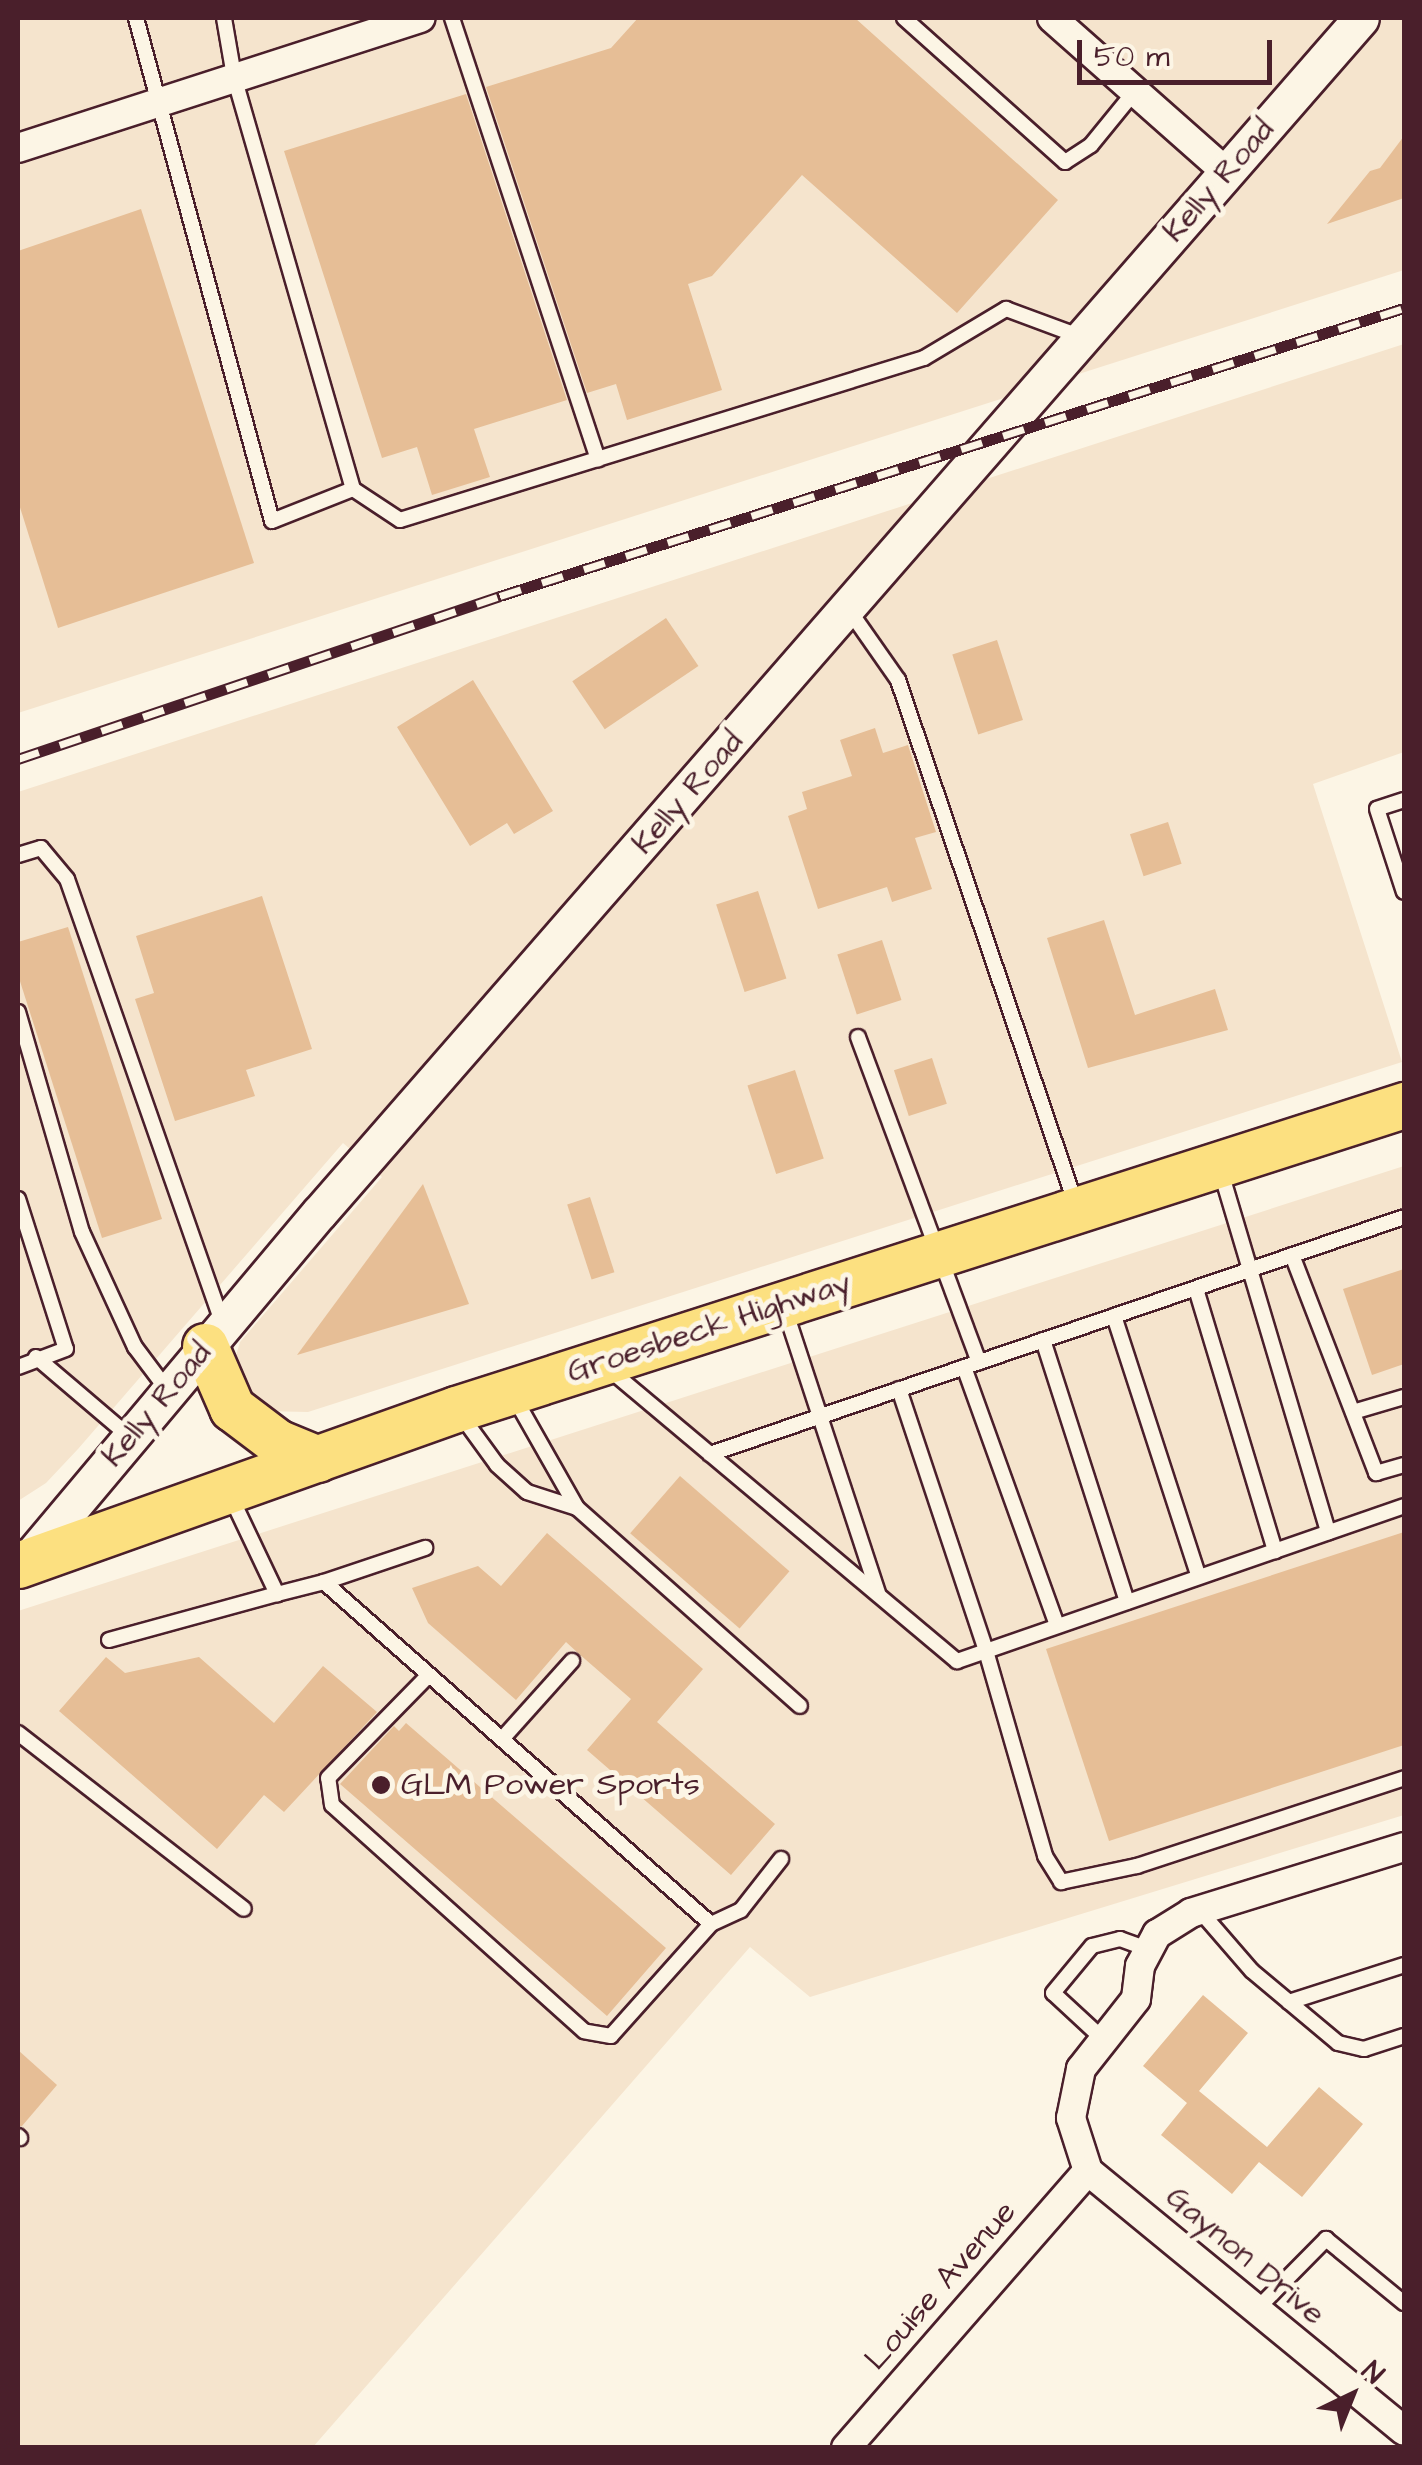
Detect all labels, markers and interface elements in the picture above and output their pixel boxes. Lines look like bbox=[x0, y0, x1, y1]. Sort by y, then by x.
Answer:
scale bar bbox=[1082, 20, 1277, 82]
text: 50 m bbox=[1094, 36, 1170, 78]
street label: Kelly Road bbox=[1155, 112, 1283, 250]
street label: Kelly Road bbox=[624, 724, 752, 862]
street label: Groesbeck Highway bbox=[563, 1264, 855, 1392]
street label: Kelly Road bbox=[94, 1335, 220, 1475]
place label: GLM Power Sports bbox=[401, 1766, 700, 1804]
marker: GLM Power Sports bbox=[370, 1774, 392, 1796]
street label: Gaynon Drive bbox=[1158, 2178, 1332, 2334]
street label: Louise Avenue bbox=[857, 2194, 1025, 2378]
north arrow bbox=[1302, 2345, 1402, 2445]
text: N bbox=[1353, 2352, 1393, 2393]

